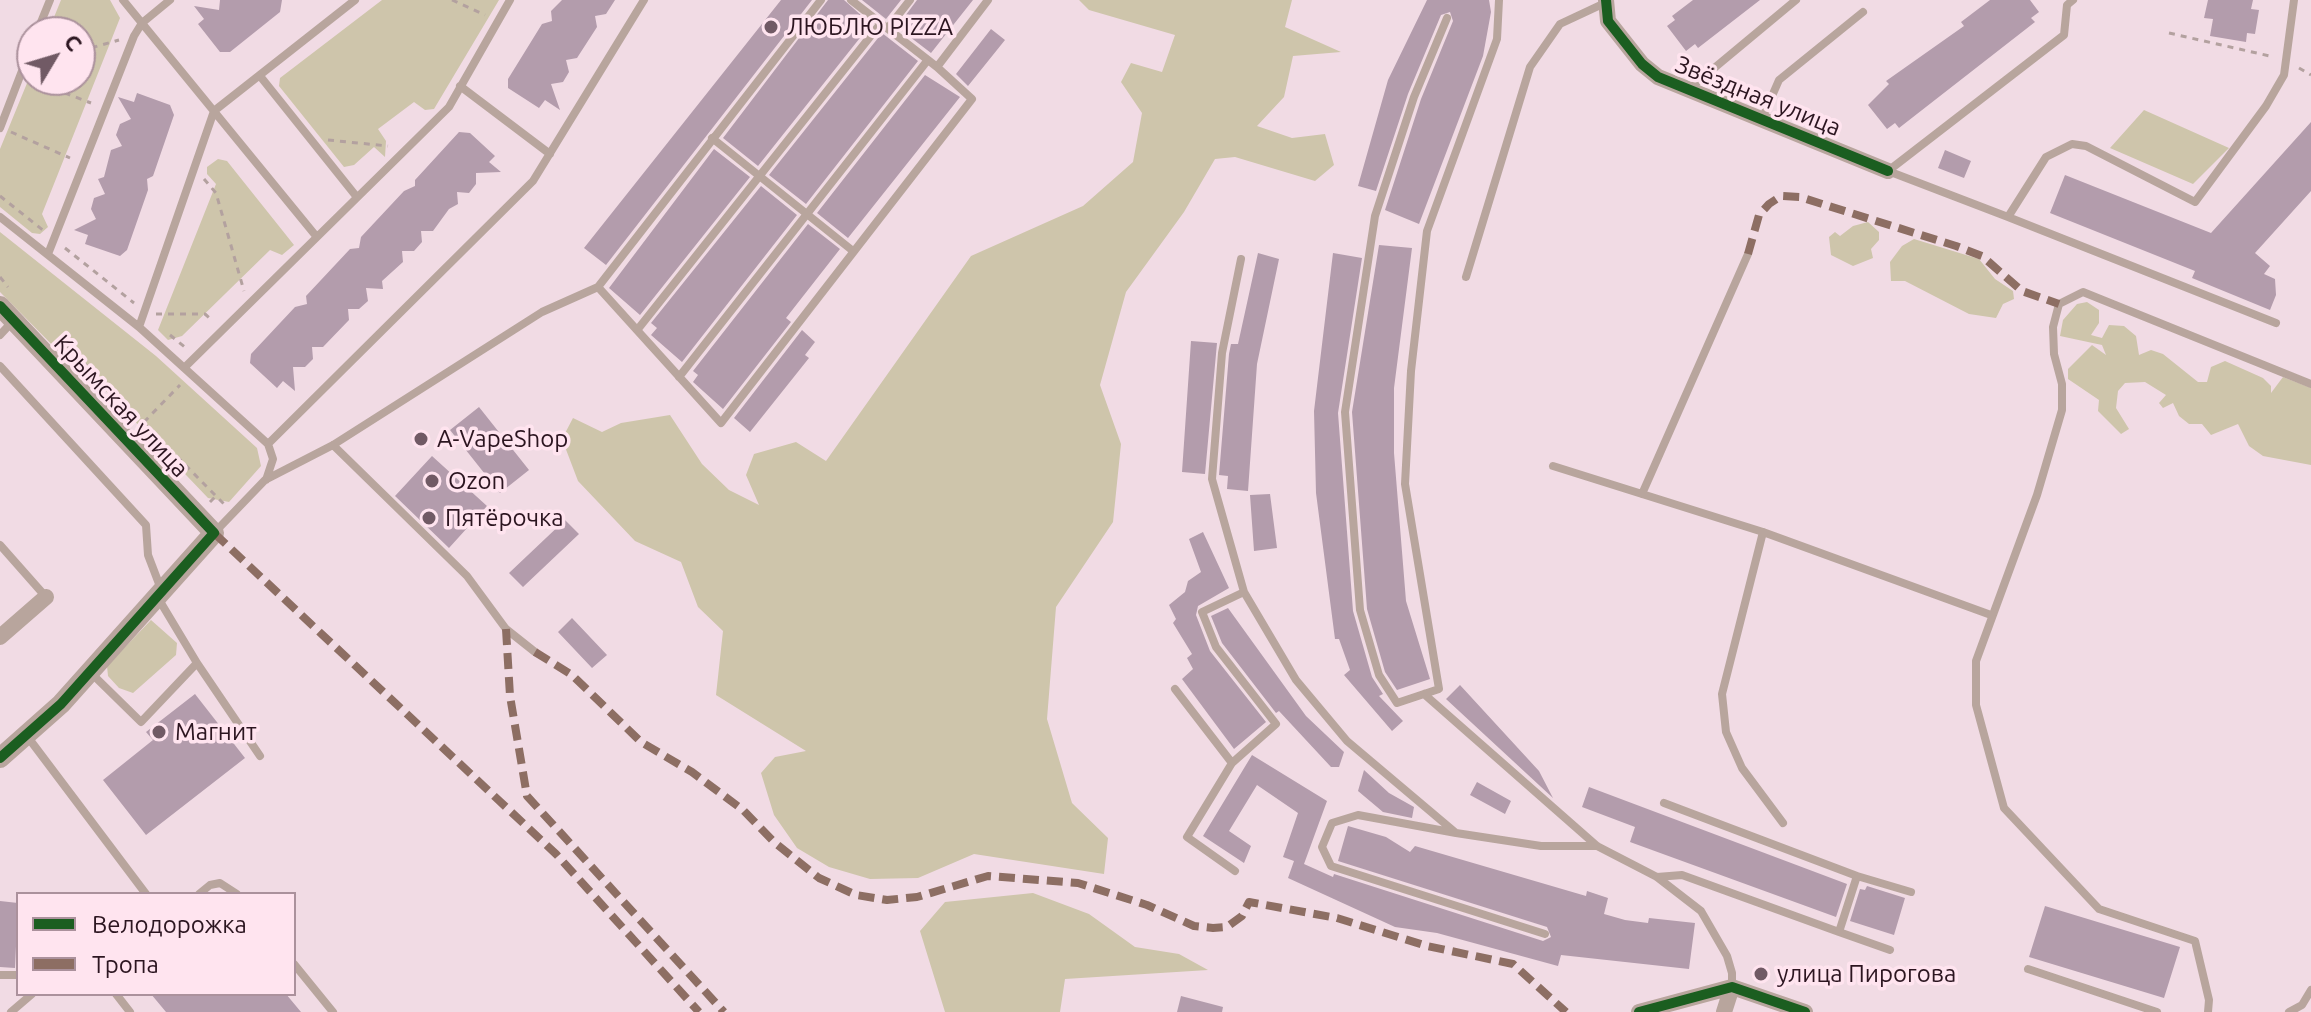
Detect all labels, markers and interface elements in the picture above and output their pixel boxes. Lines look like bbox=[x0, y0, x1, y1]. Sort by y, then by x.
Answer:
place label: ЛЮБЛЮ PIZZA bbox=[787, 13, 953, 41]
north arrow bbox=[16, 16, 96, 96]
marker: ЛЮБЛЮ PIZZA bbox=[762, 18, 780, 36]
text: С bbox=[60, 29, 88, 55]
street label: Звёздная улица bbox=[1671, 50, 1845, 142]
street label: Крымская улица bbox=[48, 329, 194, 483]
place label: A-VapeShop bbox=[437, 425, 568, 453]
marker: A-VapeShop bbox=[412, 430, 430, 448]
place label: Ozon bbox=[448, 467, 505, 495]
marker: Ozon bbox=[423, 472, 441, 490]
place label: Пятёрочка bbox=[445, 504, 564, 532]
marker: Пятёрочка bbox=[420, 509, 438, 527]
place label: Магнит bbox=[175, 718, 257, 746]
marker: Магнит bbox=[150, 723, 168, 741]
legend bbox=[16, 892, 296, 996]
text: Велодорожка bbox=[92, 911, 247, 938]
text: Тропа bbox=[92, 951, 159, 978]
place label: улица Пирогова bbox=[1777, 960, 1956, 988]
marker: улица Пирогова bbox=[1752, 965, 1770, 983]

